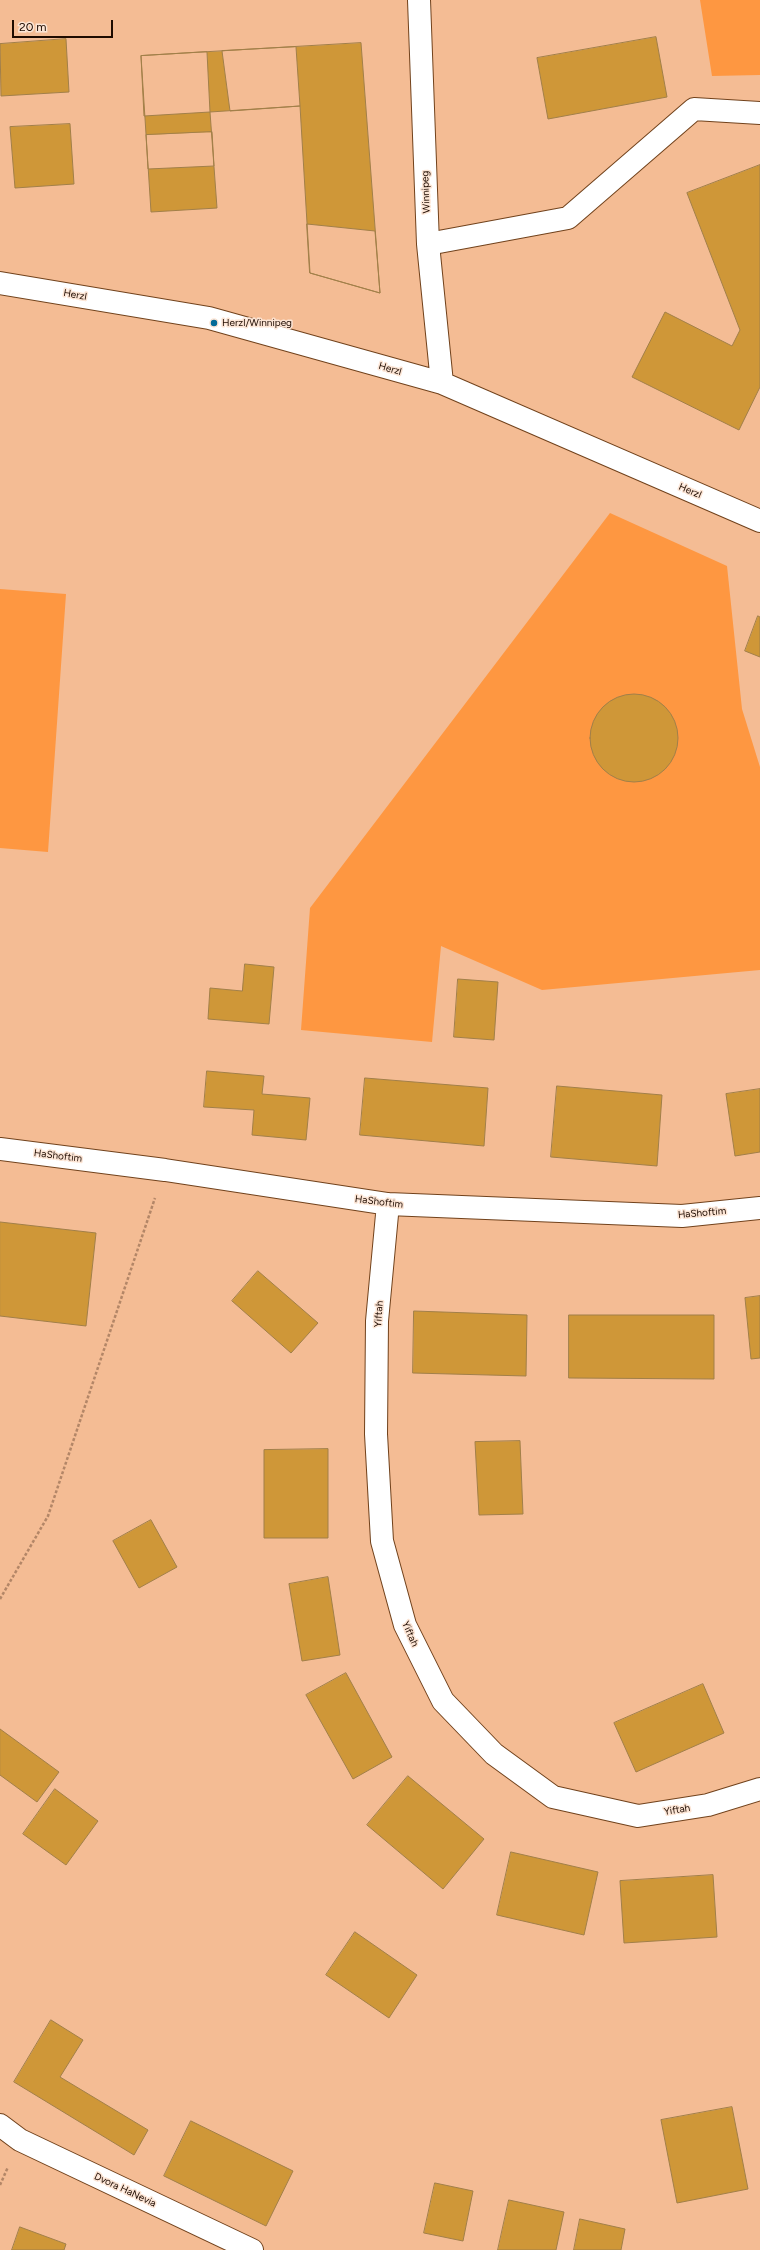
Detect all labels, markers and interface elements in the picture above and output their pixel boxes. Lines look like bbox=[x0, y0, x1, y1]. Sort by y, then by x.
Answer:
scale bar bbox=[14, 12, 115, 38]
text: 20 m bbox=[19, 20, 47, 34]
street label: Winnipeg bbox=[419, 170, 433, 214]
street label: Herzl bbox=[62, 287, 88, 303]
place label: Herzl/Winnipeg bbox=[222, 317, 292, 329]
marker: Herzl/Winnipeg bbox=[209, 318, 219, 328]
street label: Herzl bbox=[377, 360, 403, 378]
street label: Herzl bbox=[677, 481, 703, 501]
street label: HaShoftim bbox=[33, 1147, 83, 1165]
street label: HaShoftim bbox=[354, 1193, 404, 1211]
street label: HaShoftim bbox=[677, 1205, 727, 1221]
street label: Yiftah bbox=[372, 1300, 386, 1328]
street label: Yiftah bbox=[399, 1619, 421, 1649]
street label: Yiftah bbox=[663, 1802, 691, 1818]
street label: Dvora HaNevia bbox=[92, 2170, 158, 2210]

